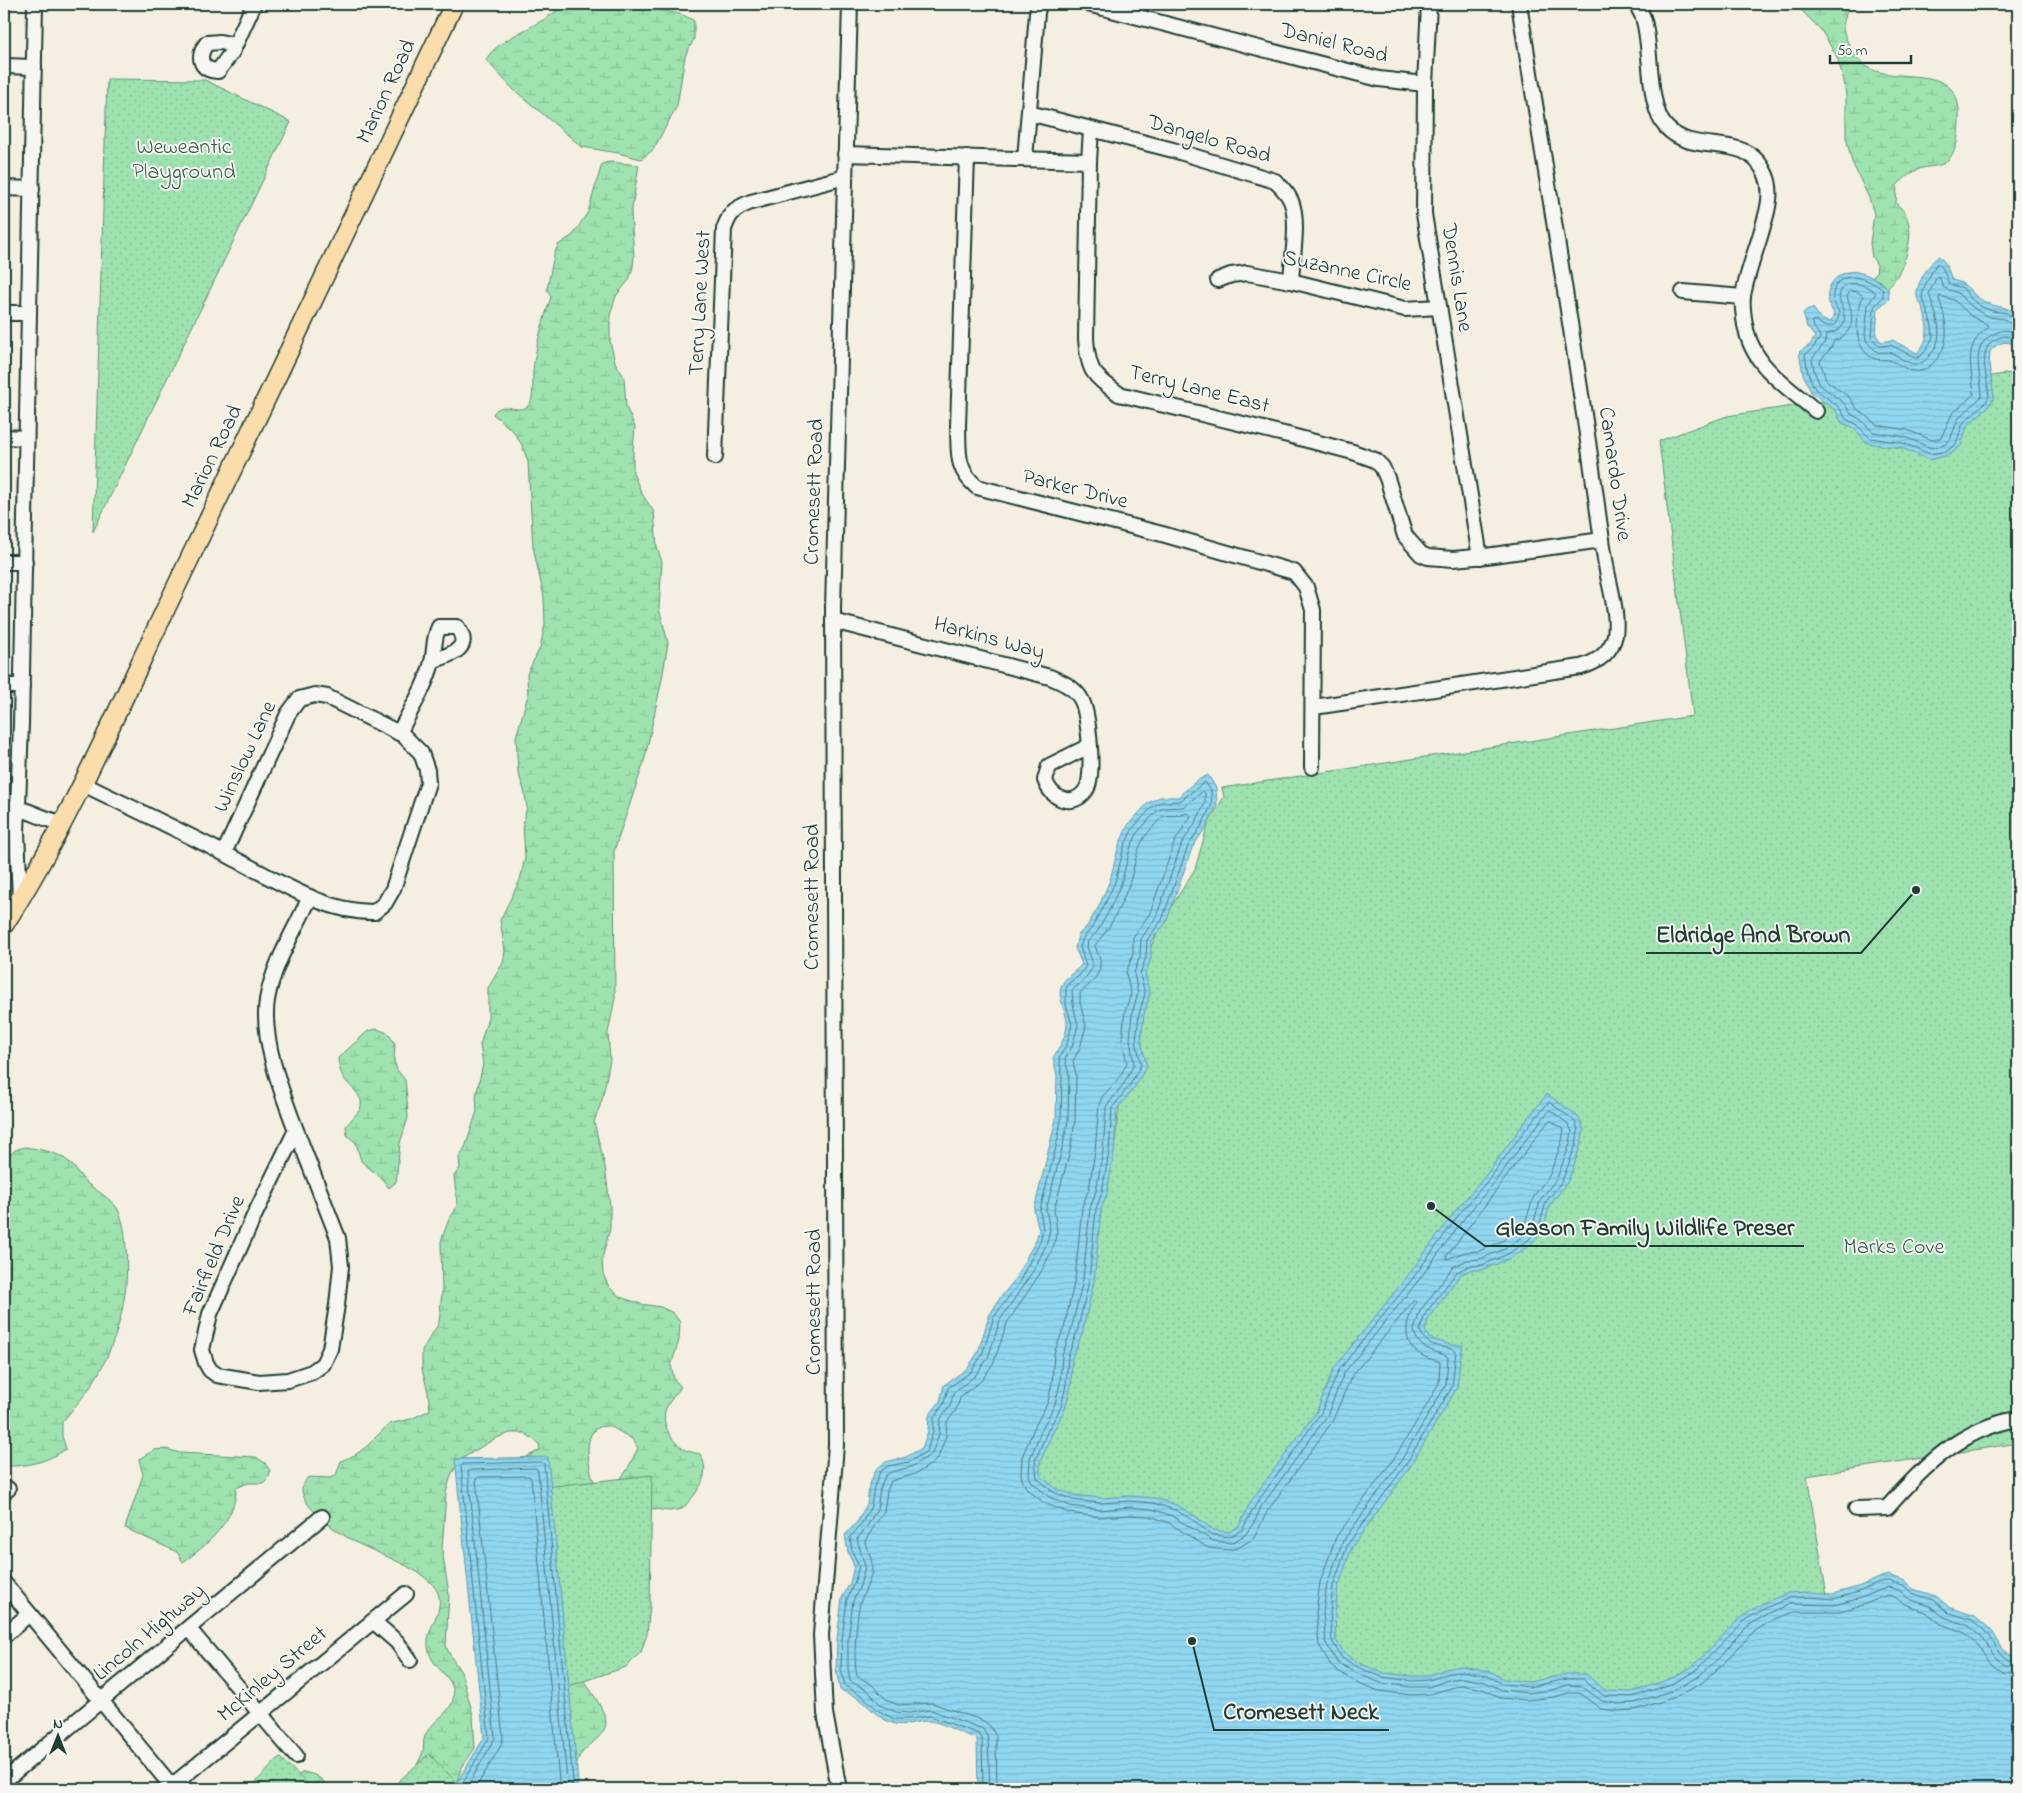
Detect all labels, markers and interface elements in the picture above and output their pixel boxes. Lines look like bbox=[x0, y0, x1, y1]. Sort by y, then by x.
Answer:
street label: Daniel Road bbox=[1276, 15, 1391, 73]
scale bar bbox=[1830, 32, 1911, 64]
street label: Marion Road bbox=[349, 35, 425, 149]
text: 50 m bbox=[1837, 40, 1868, 62]
street label: Dangelo Road bbox=[1142, 107, 1275, 174]
park label: Weweantic Playground bbox=[132, 132, 236, 190]
street label: Dennis Lane bbox=[1432, 221, 1480, 335]
street label: Terry Lane West bbox=[681, 229, 722, 377]
street label: Suzanne Circle bbox=[1280, 243, 1415, 301]
street label: Terry Lane East bbox=[1125, 357, 1273, 424]
street label: Marion Road bbox=[174, 400, 252, 514]
street label: Camardo Drive bbox=[1589, 405, 1639, 543]
street label: Cromesett Road bbox=[796, 418, 834, 566]
street label: Parker Drive bbox=[1019, 461, 1131, 519]
street label: Harkins Way bbox=[930, 609, 1048, 670]
street label: Winslow Lane bbox=[206, 696, 286, 818]
street label: Cromesett Road bbox=[797, 824, 829, 970]
callout: Eldridge And Brown bbox=[1646, 914, 1861, 953]
text: Eldridge And Brown bbox=[1656, 919, 1850, 955]
street label: Fairfield Drive bbox=[175, 1191, 255, 1322]
callout: Gleason Family Wildlife Preser bbox=[1485, 1207, 1804, 1246]
text: Gleason Family Wildlife Preser bbox=[1495, 1212, 1795, 1248]
street label: Cromesett Road bbox=[799, 1229, 831, 1375]
park label: Marks Cove bbox=[1844, 1232, 1945, 1264]
street label: Lincoln Highway bbox=[87, 1576, 214, 1690]
street label: McKinley Street bbox=[211, 1619, 336, 1732]
callout: Cromesett Neck bbox=[1214, 1691, 1389, 1730]
text: Cromesett Neck bbox=[1223, 1696, 1379, 1731]
north arrow bbox=[32, 1710, 82, 1760]
text: N bbox=[53, 1714, 63, 1735]

